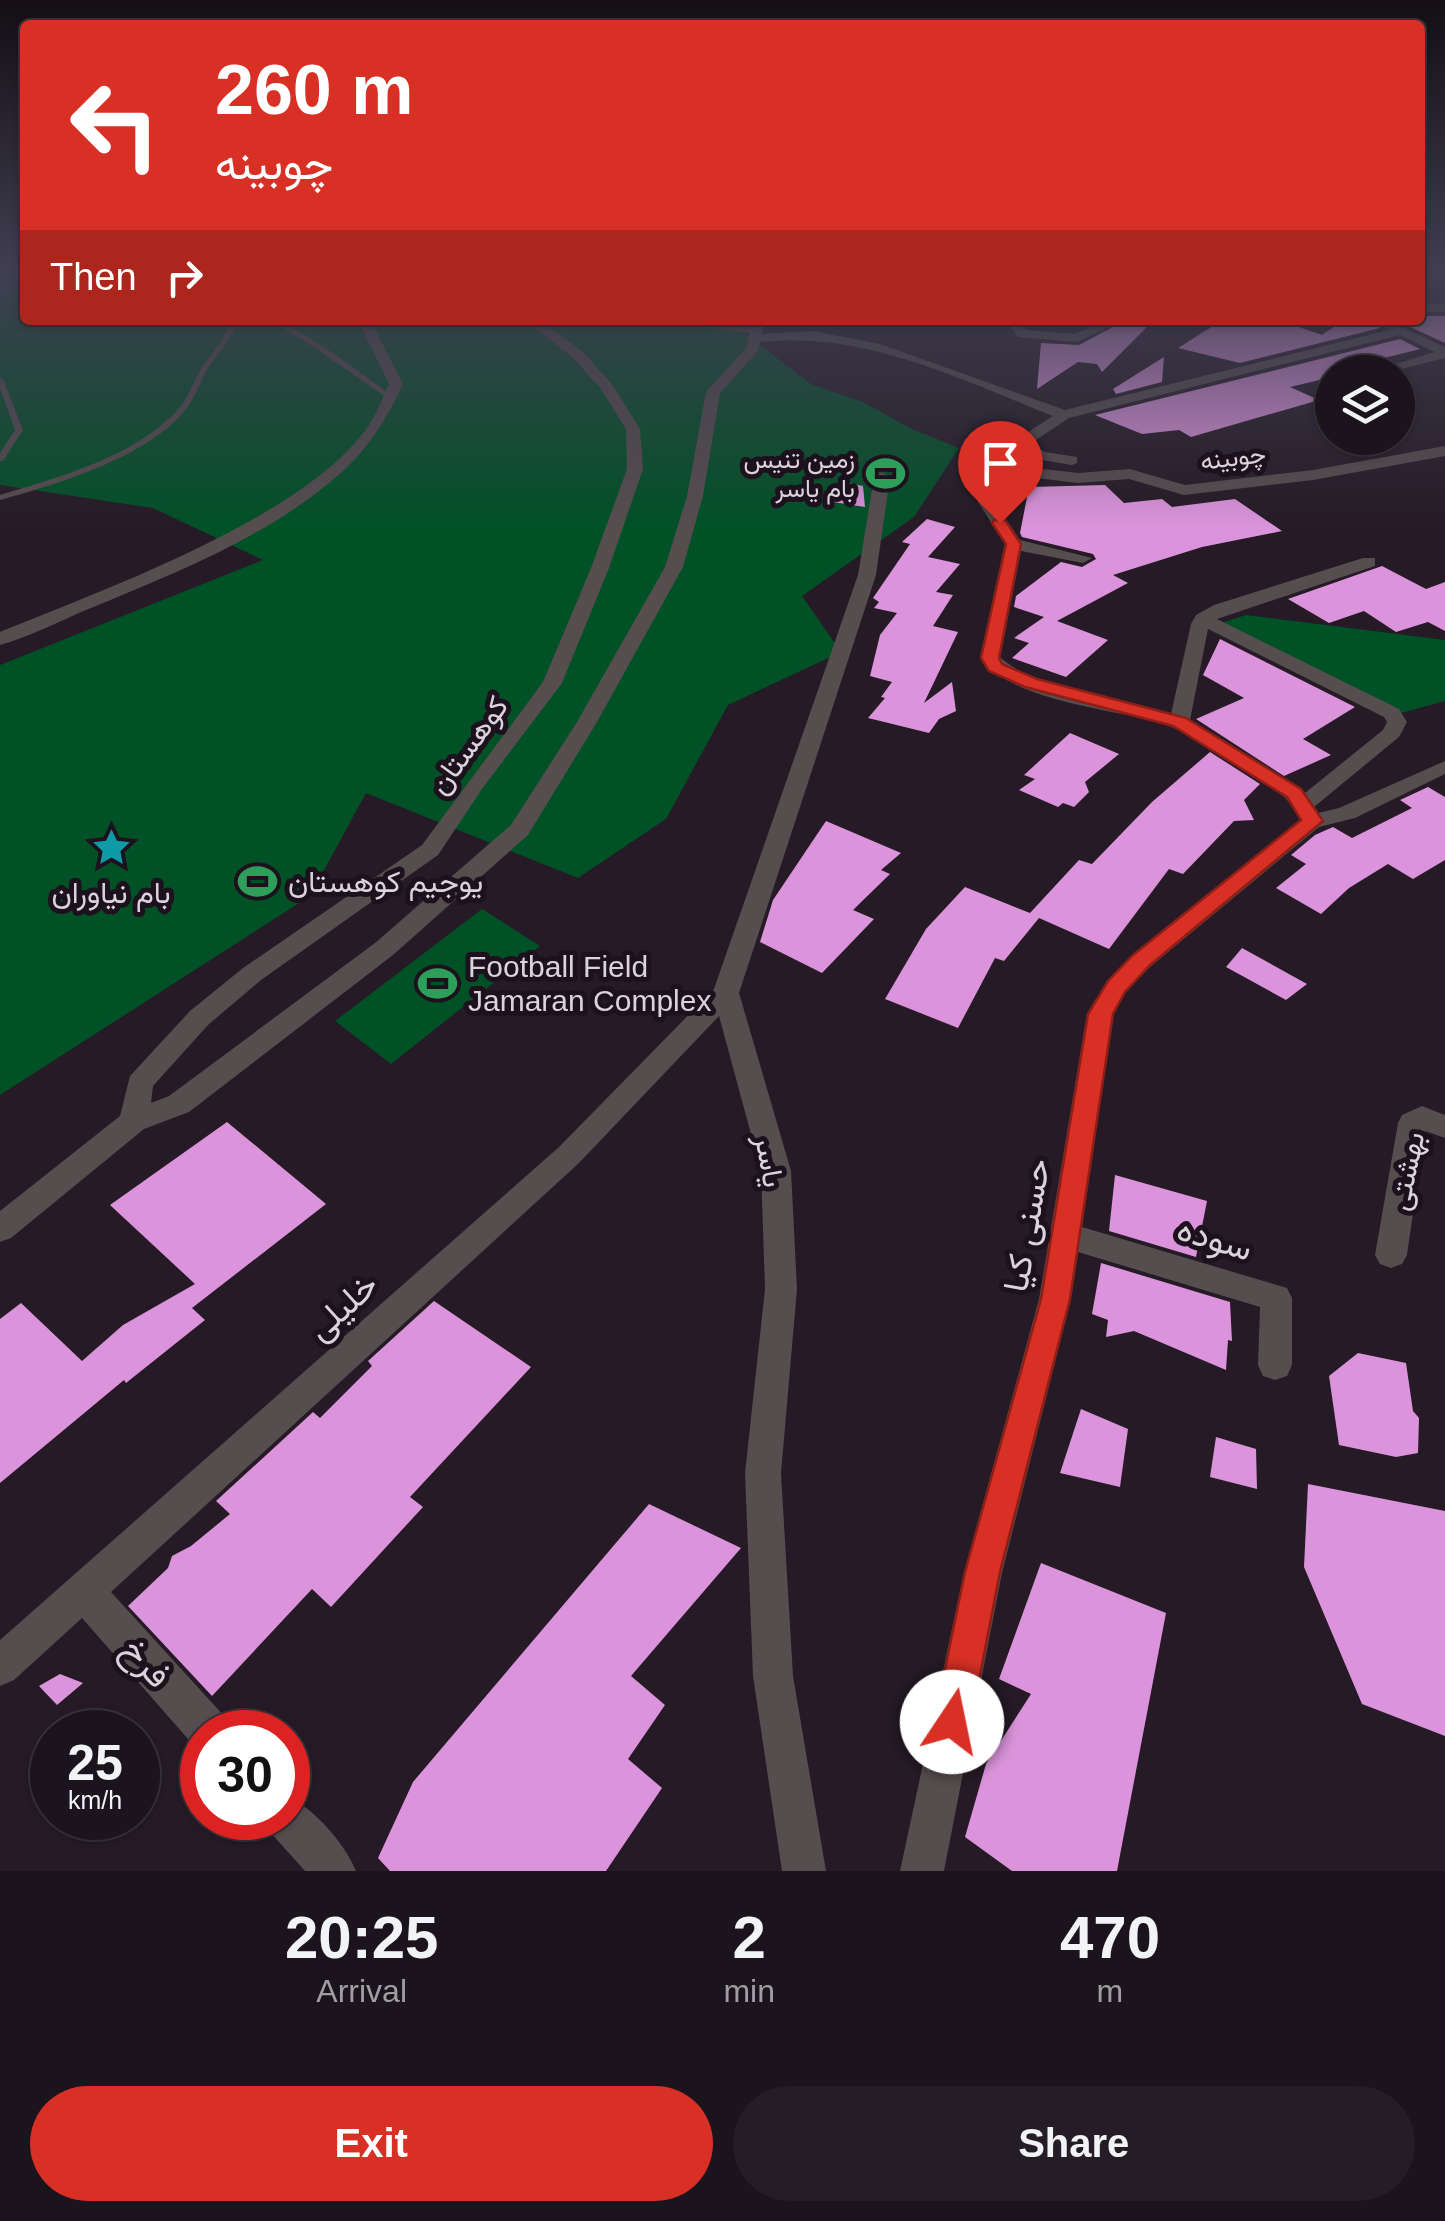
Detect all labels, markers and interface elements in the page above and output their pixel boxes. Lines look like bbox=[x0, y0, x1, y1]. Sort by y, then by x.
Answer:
text: 260 m bbox=[215, 51, 413, 129]
icon: left bbox=[50, 60, 180, 190]
text: چوبینه bbox=[215, 138, 333, 189]
icon: right bbox=[157, 250, 212, 305]
text: Then bbox=[50, 256, 137, 298]
map controls bbox=[1315, 355, 1415, 455]
button: layers bbox=[1315, 355, 1415, 455]
pin bbox=[958, 421, 1043, 524]
icon: arrive bbox=[973, 436, 1028, 491]
street label: چوبینه bbox=[1199, 439, 1268, 478]
place label: زمین تنیس بام یاسر bbox=[743, 445, 855, 505]
sports icon: زمین تنیس بام یاسر bbox=[864, 452, 906, 494]
street label: کوهستان bbox=[422, 690, 516, 801]
place icon: بام نیاوران bbox=[90, 827, 132, 869]
sports icon: یوجیم کوهستان bbox=[237, 860, 279, 902]
place label: یوجیم کوهستان bbox=[288, 865, 483, 901]
place label: بام نیاوران bbox=[52, 876, 170, 912]
place label: Football Field Jamaran Complex bbox=[468, 950, 711, 1017]
sports icon: Football Field Jamaran Complex bbox=[417, 962, 459, 1004]
street label: بهشتی bbox=[1382, 1129, 1432, 1214]
street label: یاسر bbox=[747, 1131, 791, 1190]
street label: حسنی کیا bbox=[995, 1155, 1059, 1295]
street label: سوده bbox=[1172, 1208, 1257, 1271]
street label: خلیلی bbox=[299, 1264, 387, 1349]
street label: فرخ bbox=[111, 1629, 179, 1698]
position arrow bbox=[900, 1670, 1004, 1774]
speed limit sign: 30 bbox=[180, 1710, 310, 1840]
text: 25 bbox=[67, 1735, 123, 1791]
text: km/h bbox=[68, 1786, 122, 1814]
text: 20:25 bbox=[285, 1904, 438, 1971]
text: 2 bbox=[732, 1904, 766, 1971]
text: 470 bbox=[1060, 1904, 1160, 1971]
text: Arrival bbox=[316, 1973, 407, 2009]
text: min bbox=[723, 1973, 775, 2009]
text: m bbox=[1097, 1973, 1123, 2009]
button: Exit bbox=[30, 2086, 713, 2201]
button: Share bbox=[733, 2086, 1415, 2201]

